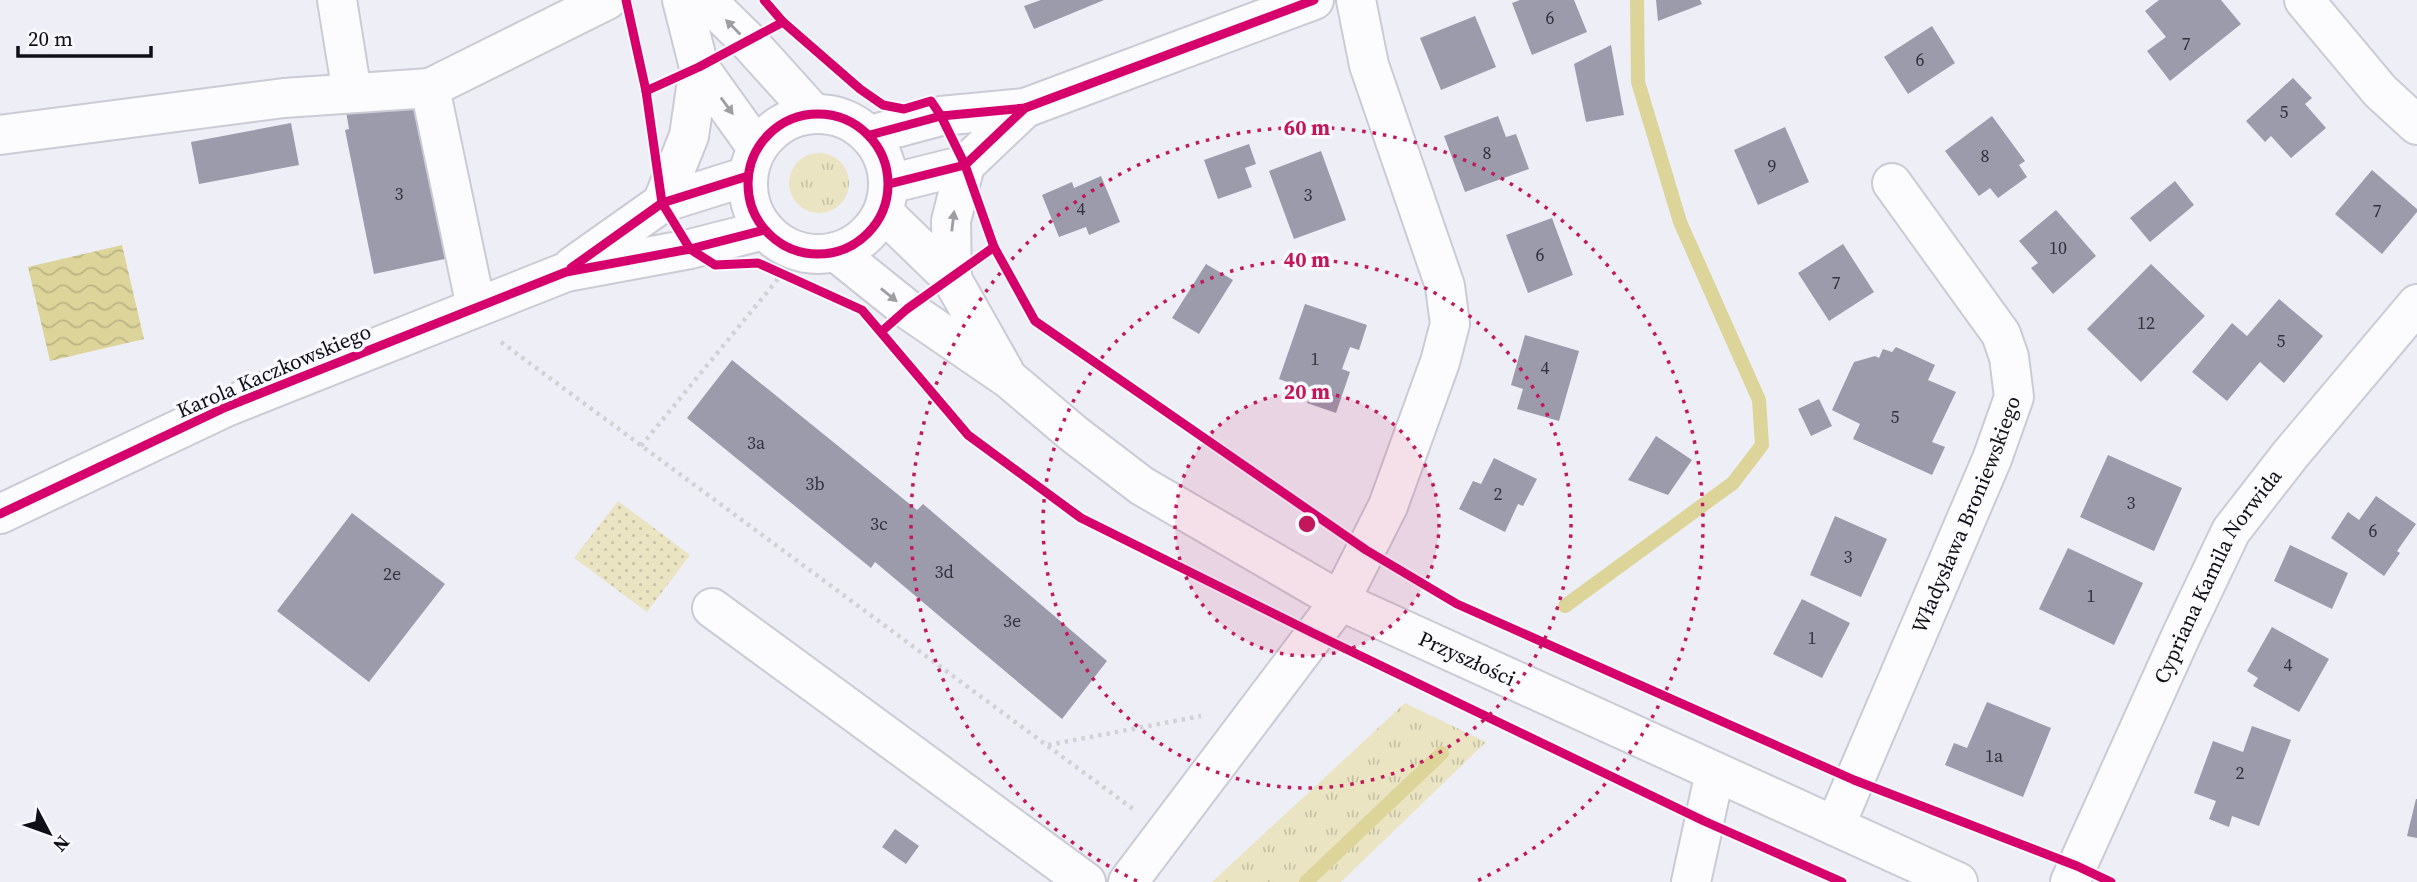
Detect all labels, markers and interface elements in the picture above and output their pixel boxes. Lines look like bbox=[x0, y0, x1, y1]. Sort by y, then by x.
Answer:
house number: 6 bbox=[1546, 5, 1555, 30]
scale bar bbox=[18, 14, 150, 58]
one-way arrow bbox=[725, 18, 742, 35]
text: 20 m bbox=[28, 24, 73, 53]
house number: 7 bbox=[2182, 31, 2191, 56]
house number: 6 bbox=[1916, 47, 1925, 72]
one-way arrow bbox=[720, 97, 734, 115]
house number: 5 bbox=[2280, 99, 2289, 124]
text: 60 m bbox=[1284, 113, 1330, 142]
house number: 8 bbox=[1483, 140, 1492, 165]
house number: 8 bbox=[1981, 143, 1990, 168]
house number: 9 bbox=[1768, 153, 1777, 178]
house number: 3 bbox=[395, 181, 404, 206]
house number: 3 bbox=[1304, 182, 1313, 207]
house number: 4 bbox=[1077, 196, 1086, 221]
house number: 7 bbox=[2373, 198, 2382, 223]
one-way arrow bbox=[948, 210, 959, 232]
house number: 10 bbox=[2049, 235, 2067, 260]
house number: 6 bbox=[1536, 242, 1545, 267]
text: 40 m bbox=[1284, 245, 1330, 274]
house number: 7 bbox=[1832, 270, 1841, 295]
one-way arrow bbox=[880, 287, 898, 302]
house number: 12 bbox=[2137, 310, 2155, 335]
street label: Karola Kaczkowskiego bbox=[172, 316, 375, 425]
house number: 5 bbox=[2277, 328, 2286, 353]
house number: 1 bbox=[1311, 346, 1320, 371]
house number: 4 bbox=[1541, 355, 1550, 380]
text: 20 m bbox=[1284, 377, 1330, 406]
street label: Władysława Broniewskiego bbox=[1904, 392, 2027, 638]
house number: 5 bbox=[1891, 404, 1900, 429]
house number: 3a bbox=[747, 430, 766, 455]
street label: Cypriana Kamila Norwida bbox=[2146, 462, 2288, 688]
house number: 3b bbox=[805, 471, 825, 496]
house number: 2 bbox=[1494, 481, 1503, 506]
house number: 3 bbox=[2127, 490, 2136, 515]
house number: 3c bbox=[870, 511, 888, 536]
centre of rings bbox=[1295, 512, 1319, 536]
house number: 6 bbox=[2369, 518, 2378, 543]
house number: 3 bbox=[1844, 544, 1853, 569]
house number: 3d bbox=[934, 559, 954, 584]
house number: 2e bbox=[383, 561, 401, 586]
house number: 1 bbox=[2087, 583, 2096, 608]
house number: 3e bbox=[1003, 608, 1021, 633]
street label: Przyszłości bbox=[1414, 624, 1520, 693]
house number: 1 bbox=[1808, 625, 1817, 650]
house number: 4 bbox=[2284, 652, 2293, 677]
house number: 1a bbox=[1985, 743, 2004, 768]
house number: 2 bbox=[2236, 760, 2245, 785]
north arrow bbox=[14, 798, 84, 868]
text: N bbox=[47, 830, 76, 858]

